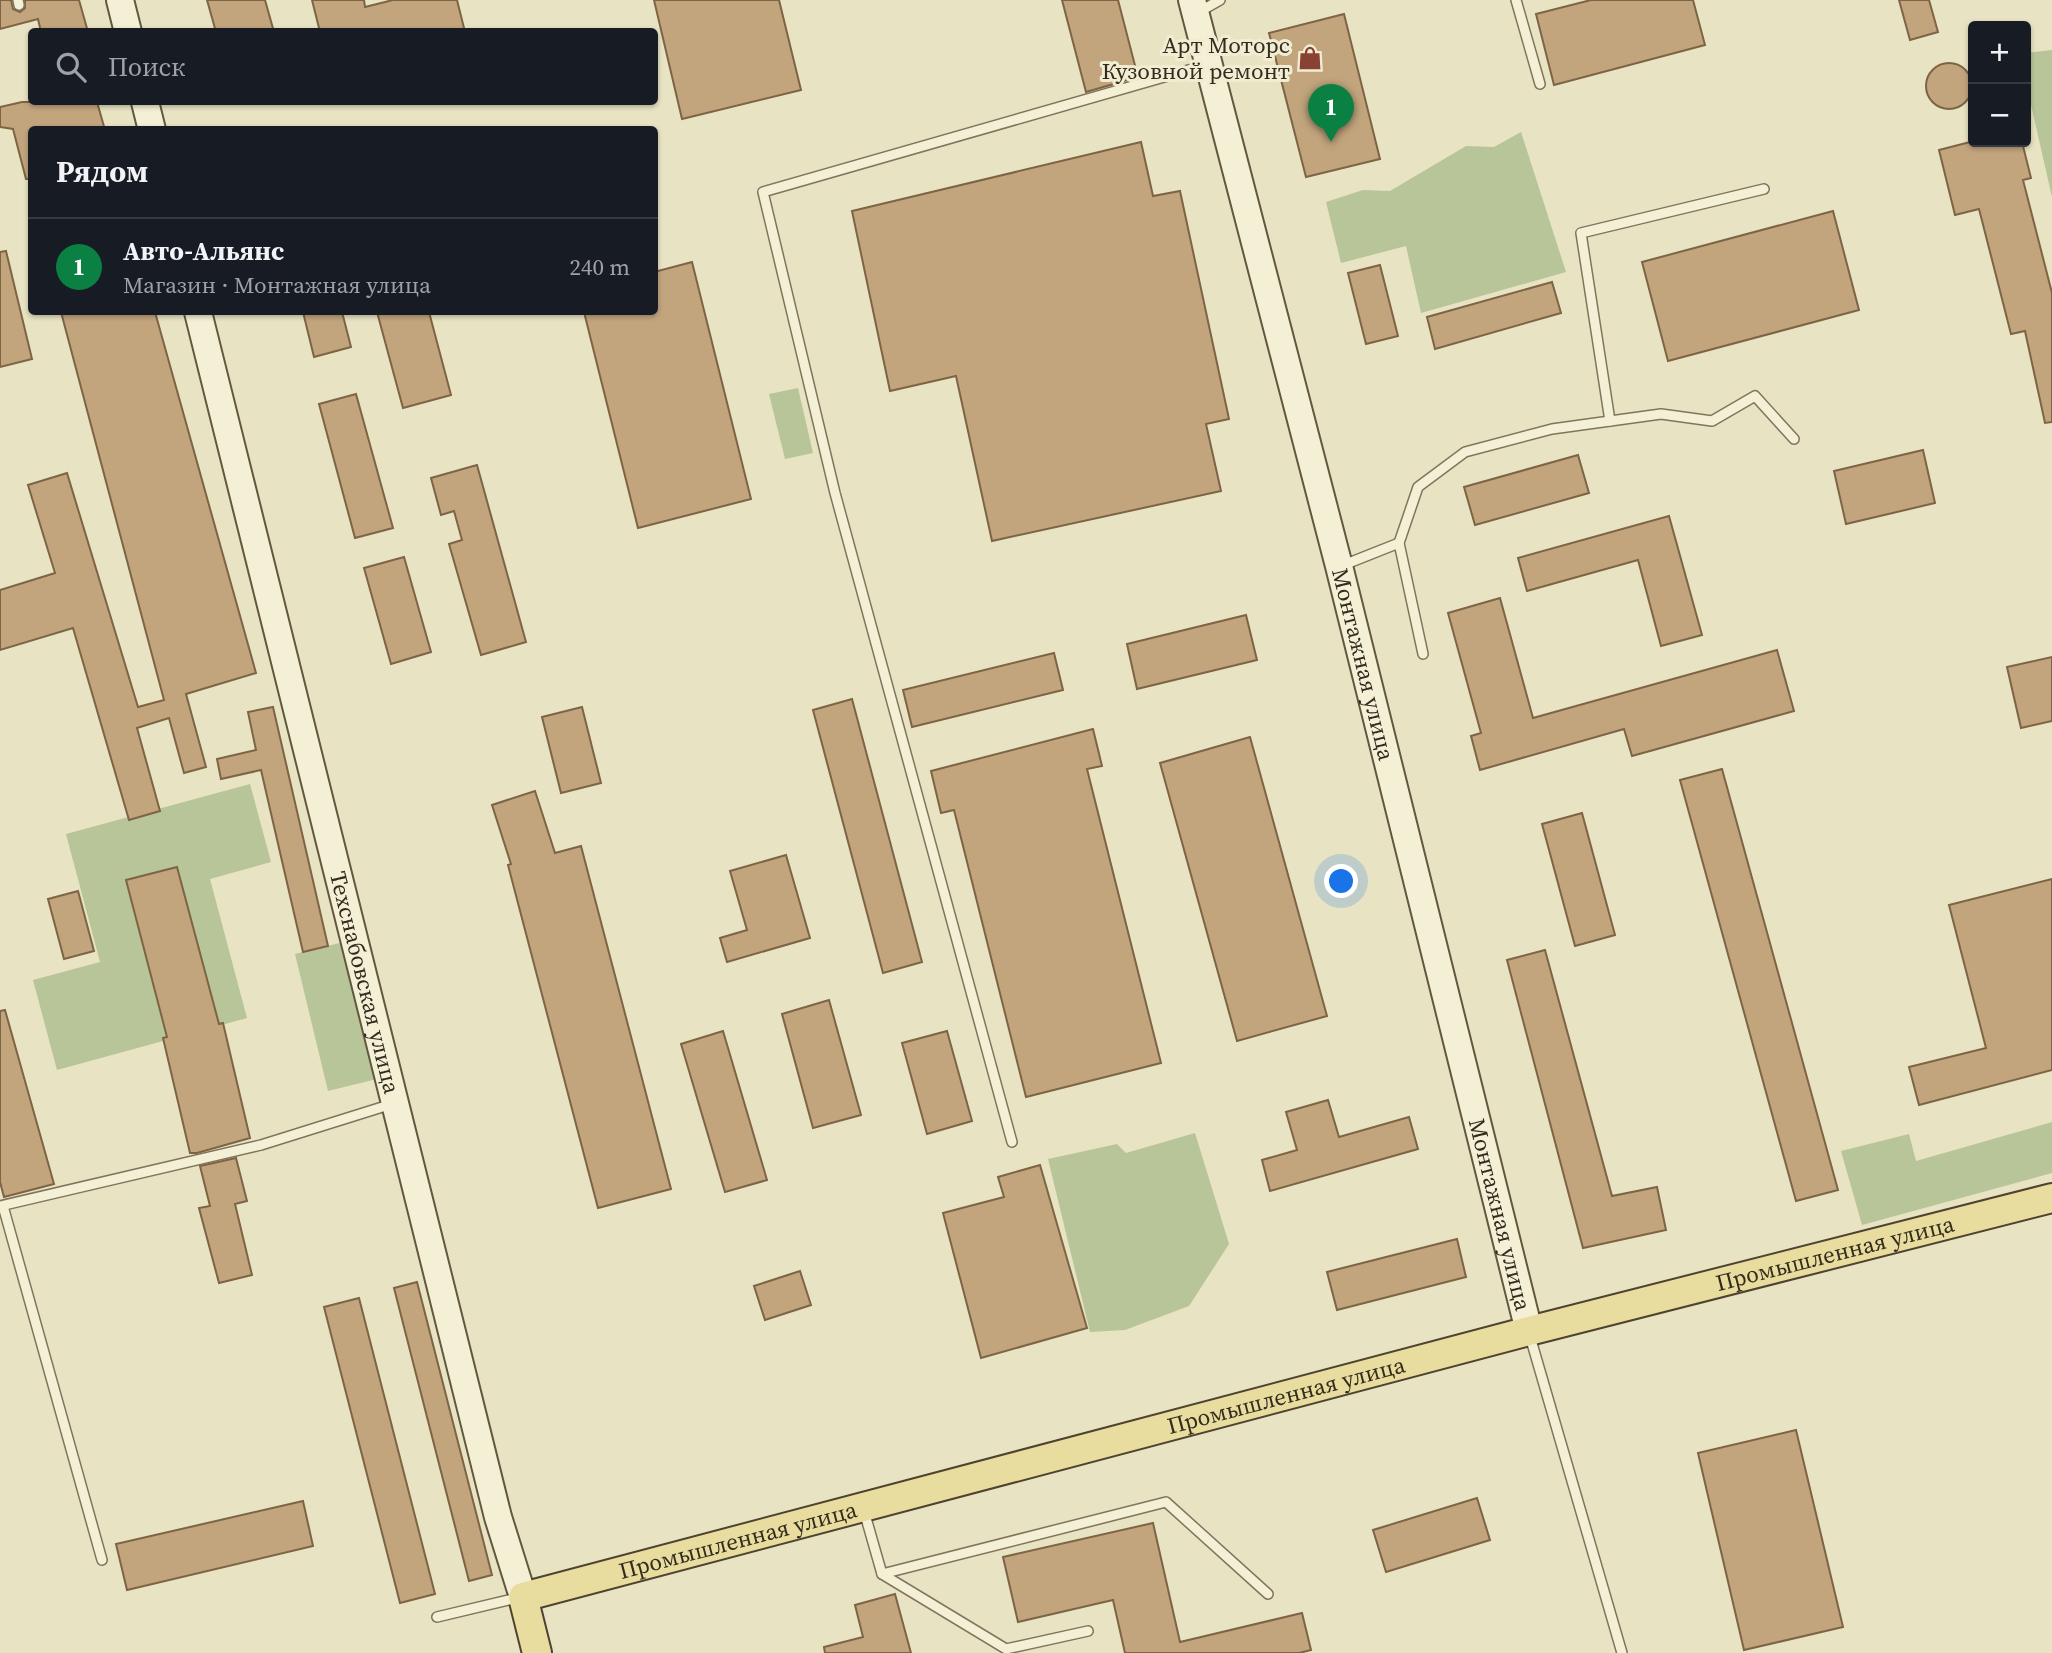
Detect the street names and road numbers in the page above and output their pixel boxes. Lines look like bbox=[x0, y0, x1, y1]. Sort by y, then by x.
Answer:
street label: Монтажная улица bbox=[1324, 565, 1403, 764]
street label: Техснабовская улица bbox=[322, 868, 408, 1097]
street label: Монтажная улица bbox=[1461, 1115, 1539, 1314]
street label: Промышленная улица bbox=[1712, 1207, 1958, 1299]
street label: Промышленная улица bbox=[1164, 1348, 1409, 1442]
street label: Промышленная улица bbox=[615, 1493, 861, 1587]

